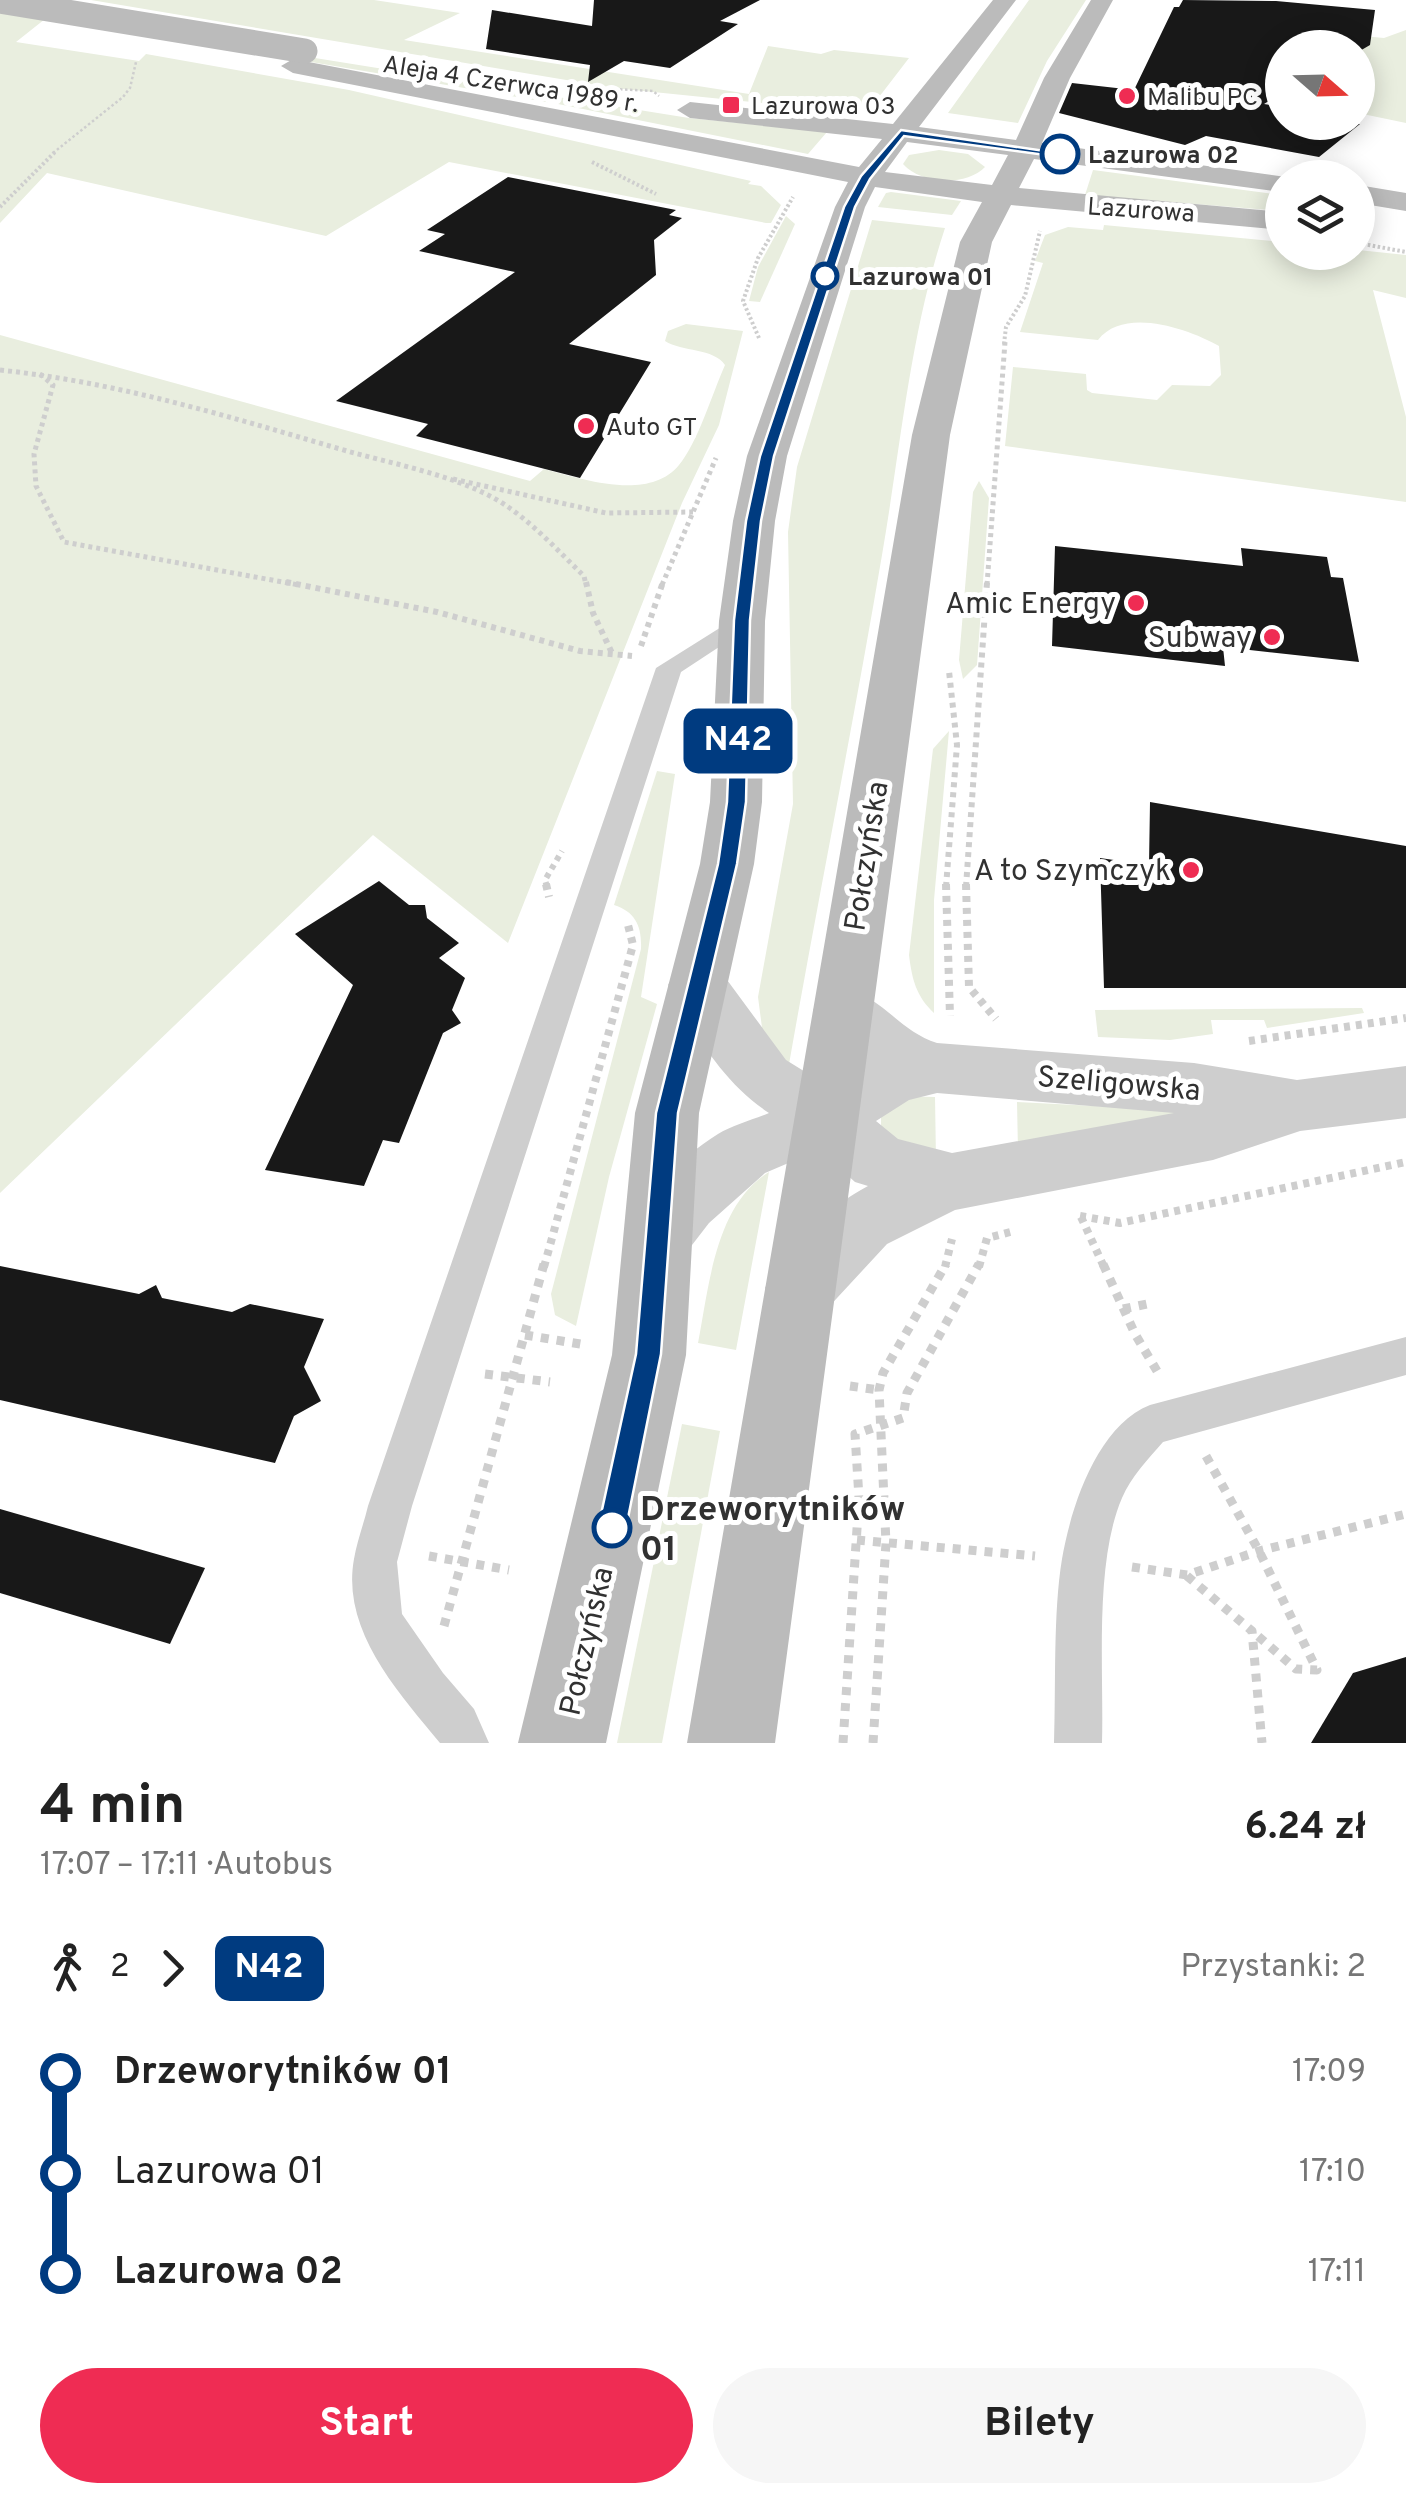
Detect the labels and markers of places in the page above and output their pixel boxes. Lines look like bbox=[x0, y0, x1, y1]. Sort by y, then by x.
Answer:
place label: Malibu PC bbox=[1147, 83, 1258, 115]
marker: Malibu PC bbox=[1116, 85, 1138, 107]
place label: Lazurowa 03 bbox=[751, 92, 896, 124]
marker: Lazurowa 03 bbox=[720, 94, 742, 116]
marker: Lazurowa 02 bbox=[1041, 135, 1079, 173]
place label: Lazurowa 02 bbox=[1088, 141, 1239, 173]
marker: Lazurowa 01 bbox=[812, 263, 838, 289]
place label: Lazurowa 01 bbox=[848, 263, 993, 295]
place label: Auto GT bbox=[606, 413, 697, 445]
marker: Auto GT bbox=[575, 415, 597, 437]
place label: Amic Energy bbox=[945, 587, 1116, 624]
marker: Amic Energy bbox=[1125, 592, 1147, 614]
place label: Subway bbox=[1148, 621, 1252, 658]
marker: Subway bbox=[1261, 626, 1283, 648]
place label: A to Szymczyk bbox=[974, 854, 1171, 891]
marker: A to Szymczyk bbox=[1180, 859, 1202, 881]
place label: Drzeworytników 01 bbox=[640, 1489, 905, 1573]
marker: Drzeworytników 01 bbox=[593, 1509, 631, 1547]

